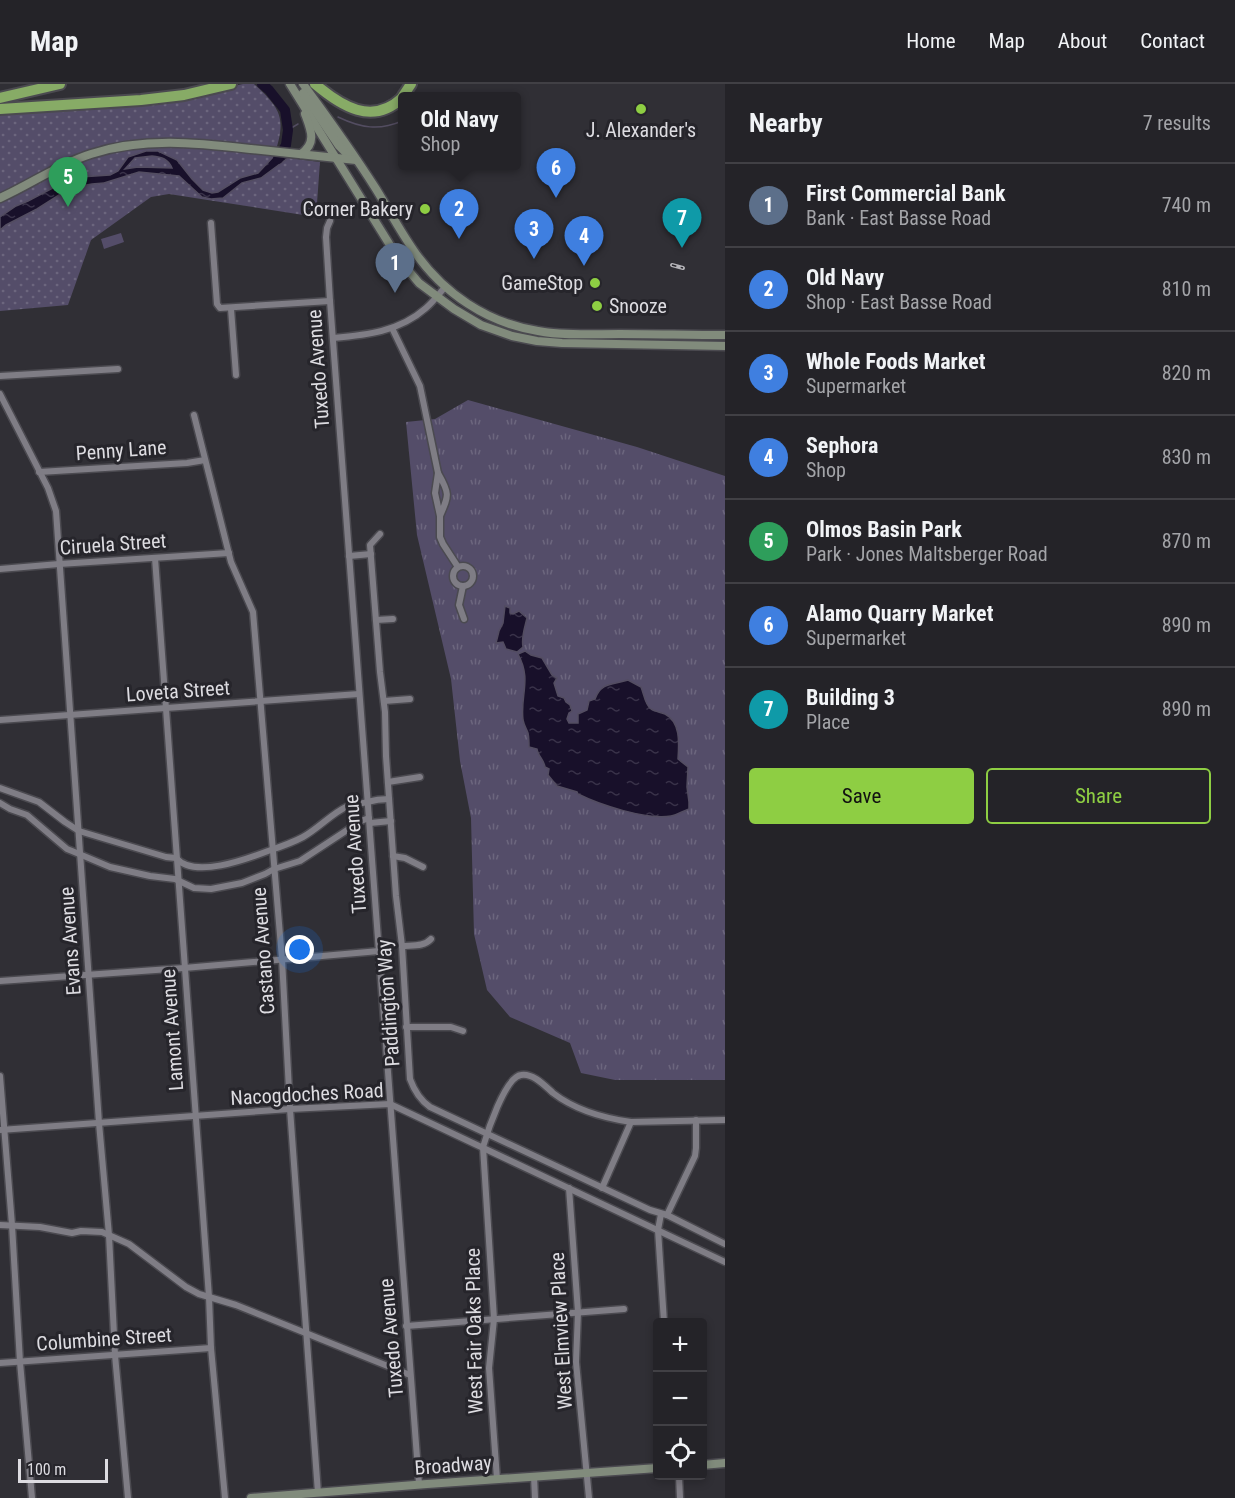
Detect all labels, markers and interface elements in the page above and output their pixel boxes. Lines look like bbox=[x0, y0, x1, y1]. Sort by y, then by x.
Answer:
text: Map bbox=[30, 25, 78, 58]
text: Home bbox=[906, 29, 956, 53]
text: Map bbox=[989, 29, 1025, 53]
text: About bbox=[1058, 29, 1107, 53]
text: Contact bbox=[1140, 29, 1205, 53]
popup bbox=[398, 92, 521, 170]
marker: J. Alexander's bbox=[634, 102, 648, 116]
text: Old Navy bbox=[420, 107, 499, 132]
text: Nearby bbox=[749, 108, 823, 138]
text: 7 results bbox=[1143, 111, 1211, 135]
place label: J. Alexander's bbox=[586, 118, 696, 142]
text: Shop bbox=[420, 132, 460, 156]
pin: 6 bbox=[536, 148, 576, 198]
pin: 5 bbox=[48, 158, 88, 207]
text: First Commercial Bank bbox=[806, 181, 1006, 206]
pin: 2 bbox=[440, 190, 478, 239]
text: 1 bbox=[763, 193, 774, 217]
text: 740 m bbox=[1162, 193, 1211, 217]
place label: Corner Bakery bbox=[302, 197, 413, 221]
pin: 7 bbox=[662, 198, 702, 248]
marker: Corner Bakery bbox=[418, 202, 432, 216]
text: Bank · East Basse Road bbox=[806, 206, 991, 230]
pin: 3 bbox=[514, 210, 554, 259]
pin: 4 bbox=[564, 216, 604, 266]
pin: 1 bbox=[376, 244, 414, 293]
text: Old Navy bbox=[806, 265, 884, 290]
place label: GameStop bbox=[501, 271, 583, 295]
marker: GameStop bbox=[588, 276, 602, 290]
text: 2 bbox=[763, 277, 774, 301]
text: 810 m bbox=[1162, 277, 1211, 301]
text: Shop · East Basse Road bbox=[806, 290, 992, 314]
place label: Snooze bbox=[609, 294, 667, 318]
marker: Snooze bbox=[590, 299, 604, 313]
street label: Tuxedo Avenue bbox=[302, 309, 334, 429]
text: Whole Foods Market bbox=[806, 349, 985, 374]
text: 3 bbox=[763, 361, 774, 385]
text: 820 m bbox=[1162, 361, 1211, 385]
text: Supermarket bbox=[806, 374, 906, 398]
text: Sephora bbox=[806, 433, 878, 458]
street label: Penny Lane bbox=[75, 435, 167, 465]
text: 4 bbox=[763, 445, 774, 469]
text: 830 m bbox=[1162, 445, 1211, 469]
text: Shop bbox=[806, 458, 846, 482]
text: Olmos Basin Park bbox=[806, 517, 962, 542]
street label: Ciruela Street bbox=[59, 528, 167, 560]
text: 5 bbox=[763, 529, 774, 553]
text: 870 m bbox=[1162, 529, 1211, 553]
text: Park · Jones Maltsberger Road bbox=[806, 542, 1048, 566]
text: Alamo Quarry Market bbox=[806, 601, 993, 626]
text: 6 bbox=[763, 613, 774, 637]
text: 890 m bbox=[1162, 613, 1211, 637]
text: Supermarket bbox=[806, 626, 906, 650]
street label: Loveta Street bbox=[125, 675, 231, 707]
text: Building 3 bbox=[806, 685, 895, 710]
text: 7 bbox=[763, 697, 774, 721]
text: 890 m bbox=[1162, 697, 1211, 721]
text: Place bbox=[806, 710, 850, 734]
button: Save bbox=[749, 768, 974, 824]
button: Share bbox=[986, 768, 1211, 824]
street label: Tuxedo Avenue bbox=[339, 794, 371, 914]
street label: Evans Avenue bbox=[54, 886, 86, 996]
street label: Castano Avenue bbox=[247, 887, 279, 1015]
your location bbox=[285, 935, 314, 964]
street label: Paddington Way bbox=[372, 939, 404, 1067]
street label: Lamont Avenue bbox=[156, 968, 188, 1092]
street label: Nacogdoches Road bbox=[230, 1078, 384, 1110]
street label: West Fair Oaks Place bbox=[461, 1248, 487, 1414]
street label: West Elmview Place bbox=[545, 1252, 577, 1410]
street label: Tuxedo Avenue bbox=[374, 1278, 408, 1398]
map controls bbox=[653, 1318, 707, 1480]
button: + bbox=[653, 1318, 707, 1372]
street label: Columbine Street bbox=[35, 1322, 173, 1356]
button: − bbox=[653, 1372, 707, 1426]
button: locate bbox=[653, 1426, 707, 1480]
street label: Broadway bbox=[414, 1450, 492, 1480]
scale bar bbox=[18, 1456, 108, 1484]
text: 100 m bbox=[27, 1460, 66, 1479]

